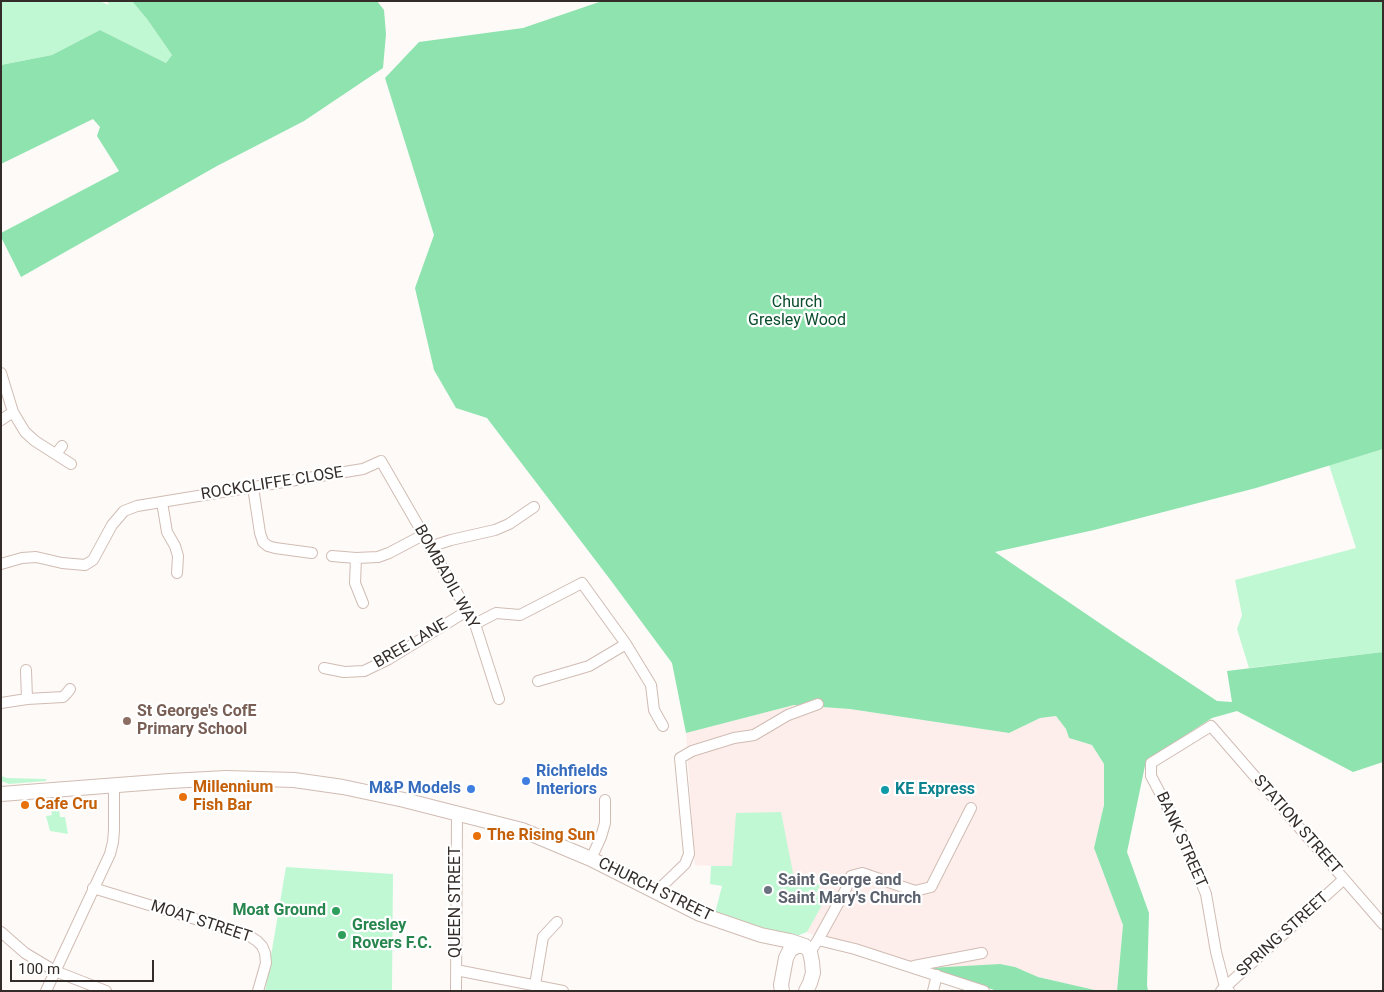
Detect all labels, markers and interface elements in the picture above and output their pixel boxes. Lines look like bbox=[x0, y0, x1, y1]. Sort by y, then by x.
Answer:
park label: Church Gresley Wood bbox=[748, 293, 846, 331]
street label: ROCKCLIFFE CLOSE bbox=[200, 463, 344, 505]
street label: BOMBADIL WAY bbox=[409, 522, 483, 632]
street label: BREE LANE bbox=[371, 615, 451, 673]
place label: St George's CofE Primary School bbox=[137, 702, 257, 740]
marker: St George's CofE Primary School bbox=[121, 715, 133, 727]
place label: Richfields Interiors bbox=[536, 762, 608, 800]
street label: STATION STREET bbox=[1249, 772, 1345, 878]
marker: Richfields Interiors bbox=[520, 775, 532, 787]
place label: Millennium Fish Bar bbox=[193, 778, 273, 816]
place label: M&P Models bbox=[369, 779, 461, 799]
place label: KE Express bbox=[895, 780, 975, 800]
marker: M&P Models bbox=[465, 783, 477, 795]
marker: KE Express bbox=[879, 784, 891, 796]
street label: BANK STREET bbox=[1151, 789, 1211, 891]
marker: Millennium Fish Bar bbox=[177, 791, 189, 803]
place label: Cafe Cru bbox=[35, 795, 97, 815]
marker: Cafe Cru bbox=[19, 799, 31, 811]
place label: The Rising Sun bbox=[487, 826, 595, 846]
marker: The Rising Sun bbox=[471, 830, 483, 842]
street label: QUEEN STREET bbox=[446, 846, 466, 958]
street label: CHURCH STREET bbox=[595, 854, 715, 926]
place label: Saint George and Saint Mary's Church bbox=[778, 871, 921, 909]
marker: Saint George and Saint Mary's Church bbox=[762, 884, 774, 896]
street label: SPRING STREET bbox=[1233, 889, 1333, 981]
street label: MOAT STREET bbox=[148, 897, 254, 947]
place label: Moat Ground bbox=[233, 901, 326, 921]
marker: Moat Ground bbox=[330, 905, 342, 917]
place label: Gresley Rovers F.C. bbox=[352, 916, 432, 954]
marker: Gresley Rovers F.C. bbox=[336, 929, 348, 941]
scale bar bbox=[12, 950, 156, 982]
text: 100 m bbox=[18, 960, 60, 978]

